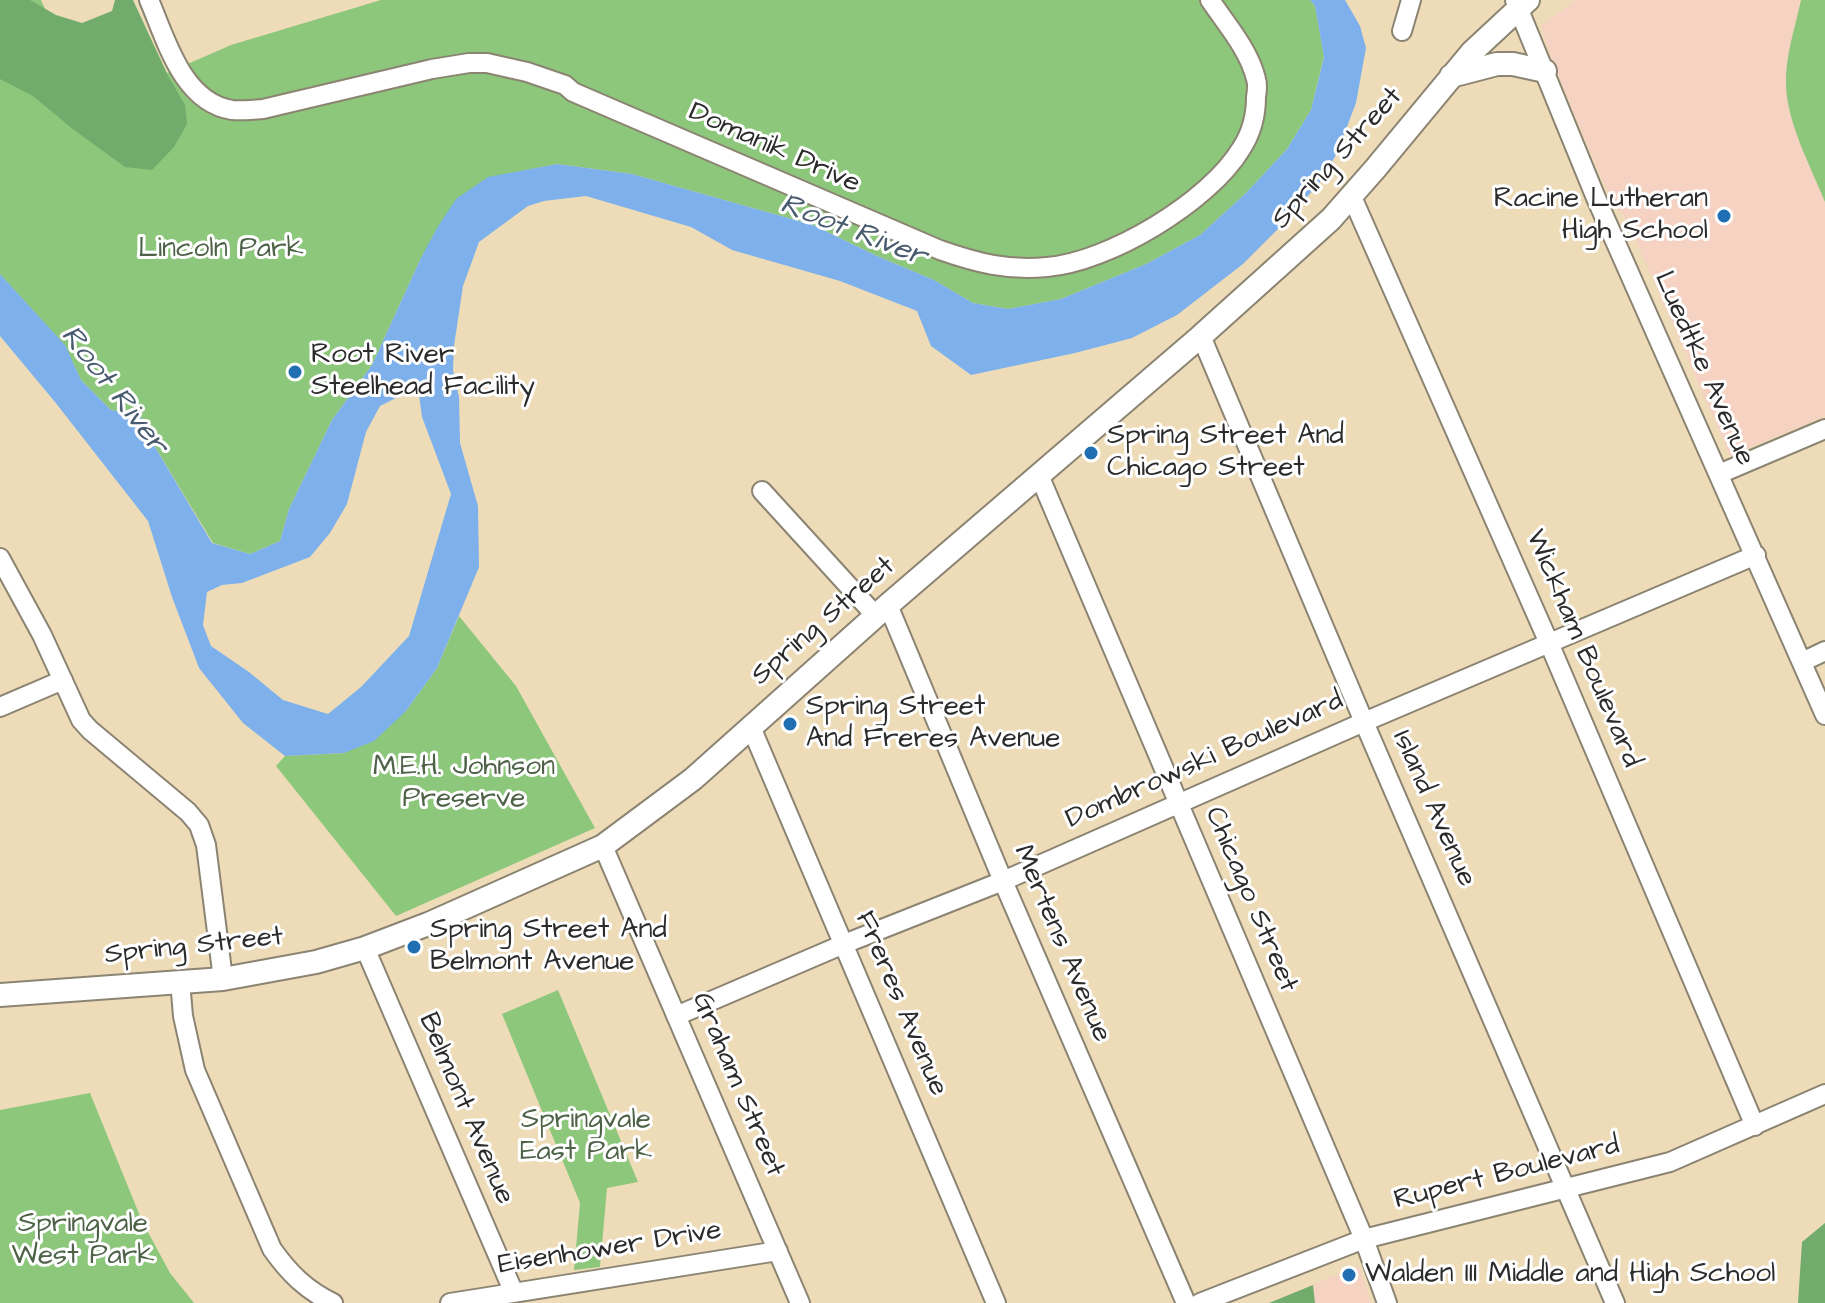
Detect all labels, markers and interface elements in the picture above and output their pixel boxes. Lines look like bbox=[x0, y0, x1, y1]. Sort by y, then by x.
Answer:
street label: Spring Street bbox=[1266, 81, 1410, 237]
street label: Domanik Drive bbox=[683, 96, 865, 202]
place label: Racine Lutheran High School bbox=[1494, 183, 1708, 249]
water label: Root River bbox=[775, 188, 931, 276]
marker: Racine Lutheran High School bbox=[1715, 207, 1733, 225]
park label: Lincoln Park bbox=[138, 233, 304, 267]
street label: Luedtke Avenue bbox=[1645, 267, 1761, 471]
water label: Root River bbox=[52, 319, 174, 463]
place label: Root River Steelhead Facility bbox=[311, 339, 535, 405]
marker: Root River Steelhead Facility bbox=[286, 363, 304, 381]
place label: Spring Street And Chicago Street bbox=[1107, 420, 1344, 486]
marker: Spring Street And Chicago Street bbox=[1082, 444, 1100, 462]
street label: Wickham Boulevard bbox=[1517, 525, 1647, 773]
street label: Spring Street bbox=[745, 551, 903, 693]
street label: Dombrowski Boulevard bbox=[1061, 685, 1349, 837]
place label: Spring Street And Freres Avenue bbox=[806, 691, 1060, 757]
marker: Spring Street And Freres Avenue bbox=[781, 715, 799, 733]
street label: Island Avenue bbox=[1384, 726, 1482, 892]
park label: M.E.H. Johnson Preserve bbox=[373, 751, 555, 817]
street label: Chicago Street bbox=[1196, 802, 1304, 998]
street label: Mertens Avenue bbox=[1004, 841, 1118, 1047]
street label: Freres Avenue bbox=[846, 907, 954, 1101]
place label: Spring Street And Belmont Avenue bbox=[430, 914, 667, 980]
street label: Spring Street bbox=[103, 921, 285, 973]
marker: Spring Street And Belmont Avenue bbox=[405, 938, 423, 956]
street label: Graham Street bbox=[683, 988, 791, 1182]
street label: Belmont Avenue bbox=[410, 1008, 520, 1210]
park label: Springvale East Park bbox=[520, 1104, 652, 1170]
street label: Rupert Boulevard bbox=[1391, 1130, 1623, 1218]
park label: Springvale West Park bbox=[12, 1208, 154, 1274]
street label: Eisenhower Drive bbox=[496, 1215, 724, 1283]
place label: Walden III Middle and High School bbox=[1365, 1258, 1775, 1292]
marker: Walden III Middle and High School bbox=[1340, 1266, 1358, 1284]

